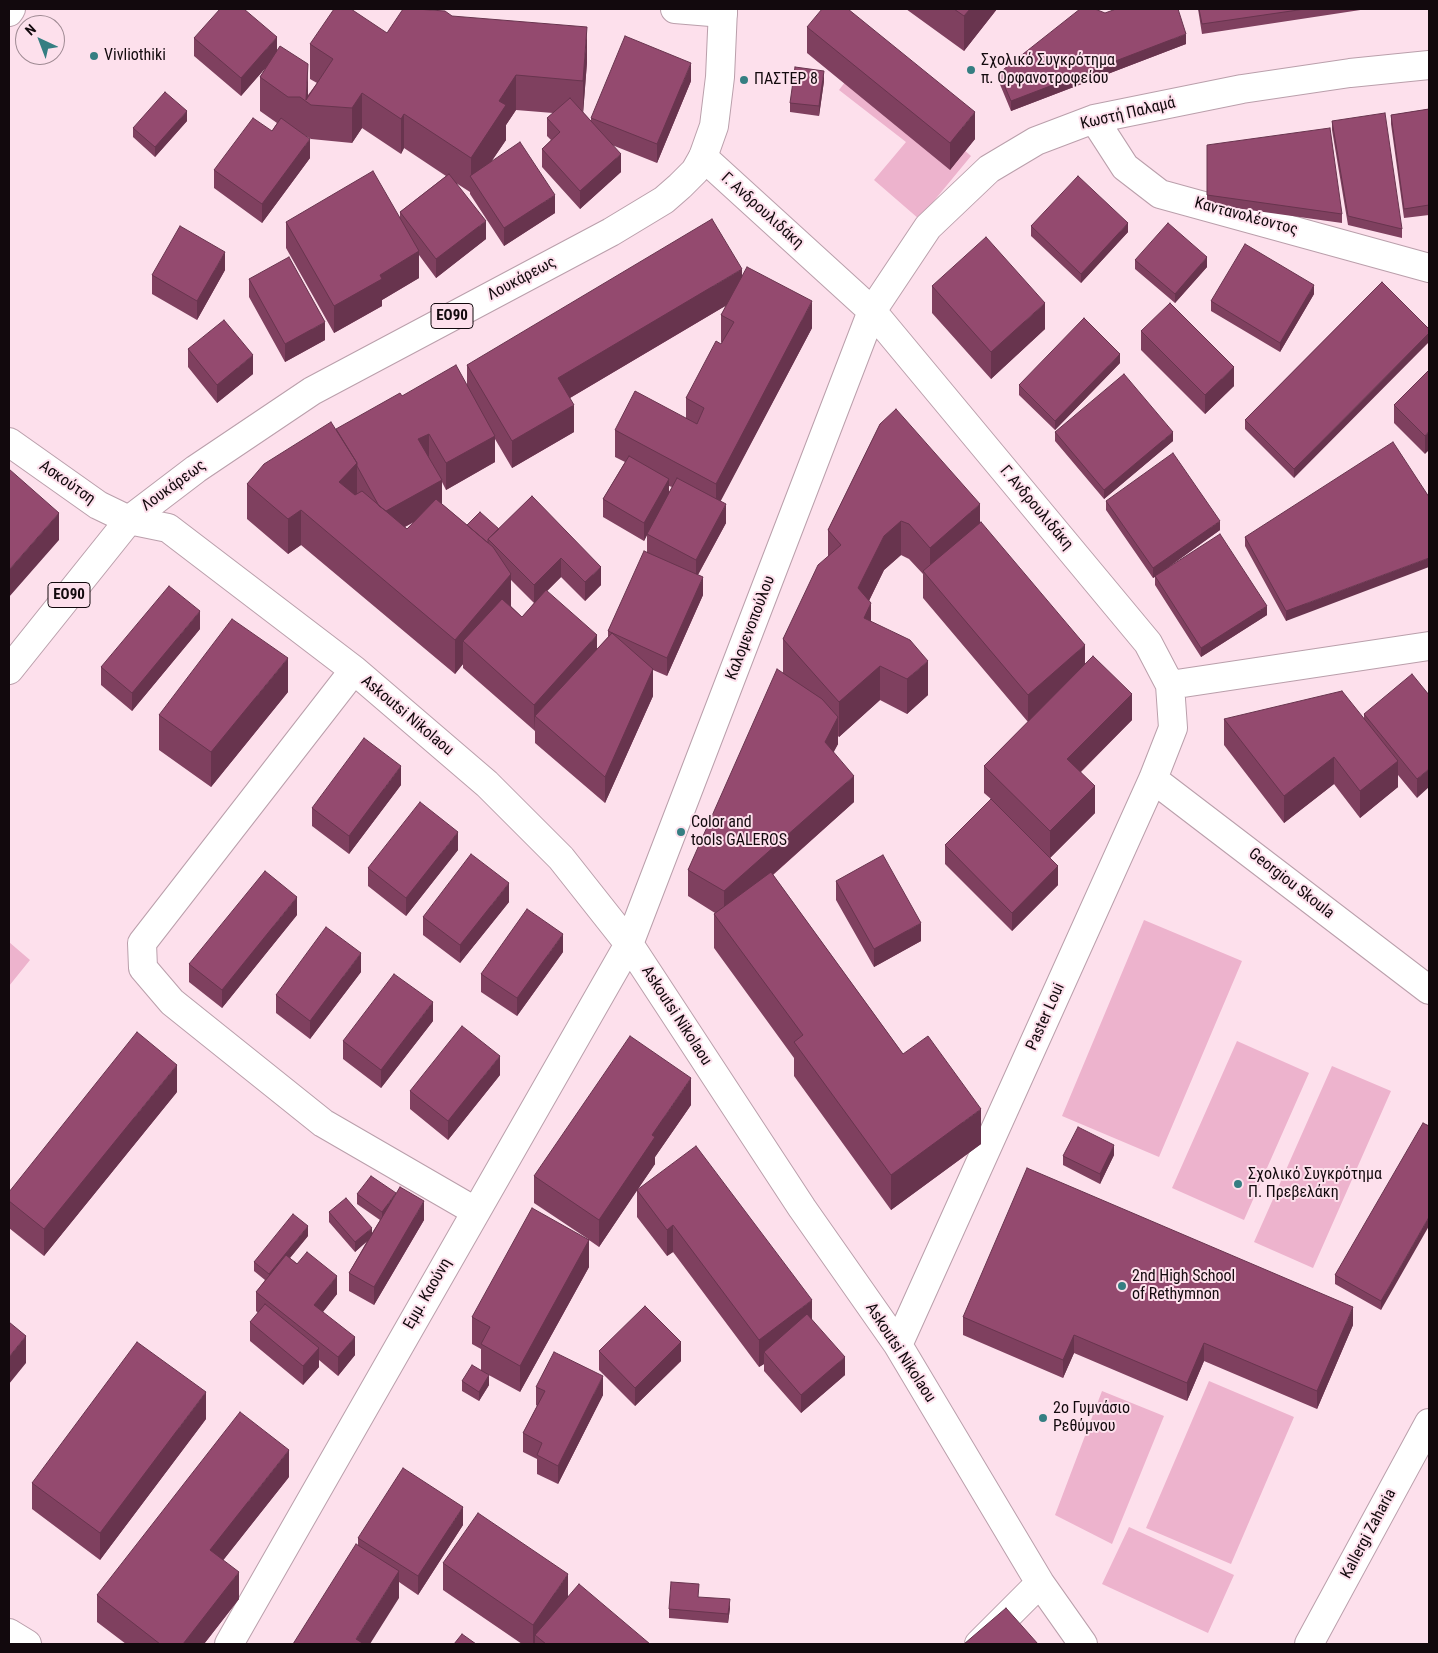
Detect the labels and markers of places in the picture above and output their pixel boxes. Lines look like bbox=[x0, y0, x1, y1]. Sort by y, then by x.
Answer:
place label: Vivliothiki bbox=[104, 46, 166, 66]
marker: Vivliothiki bbox=[88, 50, 100, 62]
place label: Σχολικό Συγκρότημα π. Ορφανοτροφείου bbox=[981, 51, 1115, 89]
marker: Σχολικό Συγκρότημα π. Ορφανοτροφείου bbox=[965, 64, 977, 76]
place label: ΠΑΣΤΕΡ 8 bbox=[754, 70, 818, 90]
marker: ΠΑΣΤΕΡ 8 bbox=[738, 74, 750, 86]
place label: Color and tools GALEROS bbox=[691, 813, 787, 851]
marker: Color and tools GALEROS bbox=[675, 826, 687, 838]
place label: Σχολικό Συγκρότημα Π. Πρεβελάκη bbox=[1248, 1165, 1382, 1203]
marker: Σχολικό Συγκρότημα Π. Πρεβελάκη bbox=[1232, 1178, 1244, 1190]
place label: 2nd High School of Rethymnon bbox=[1132, 1267, 1235, 1305]
marker: 2nd High School of Rethymnon bbox=[1116, 1280, 1128, 1292]
place label: 2ο Γυμνάσιο Ρεθύμνου bbox=[1053, 1399, 1130, 1437]
marker: 2ο Γυμνάσιο Ρεθύμνου bbox=[1037, 1412, 1049, 1424]

